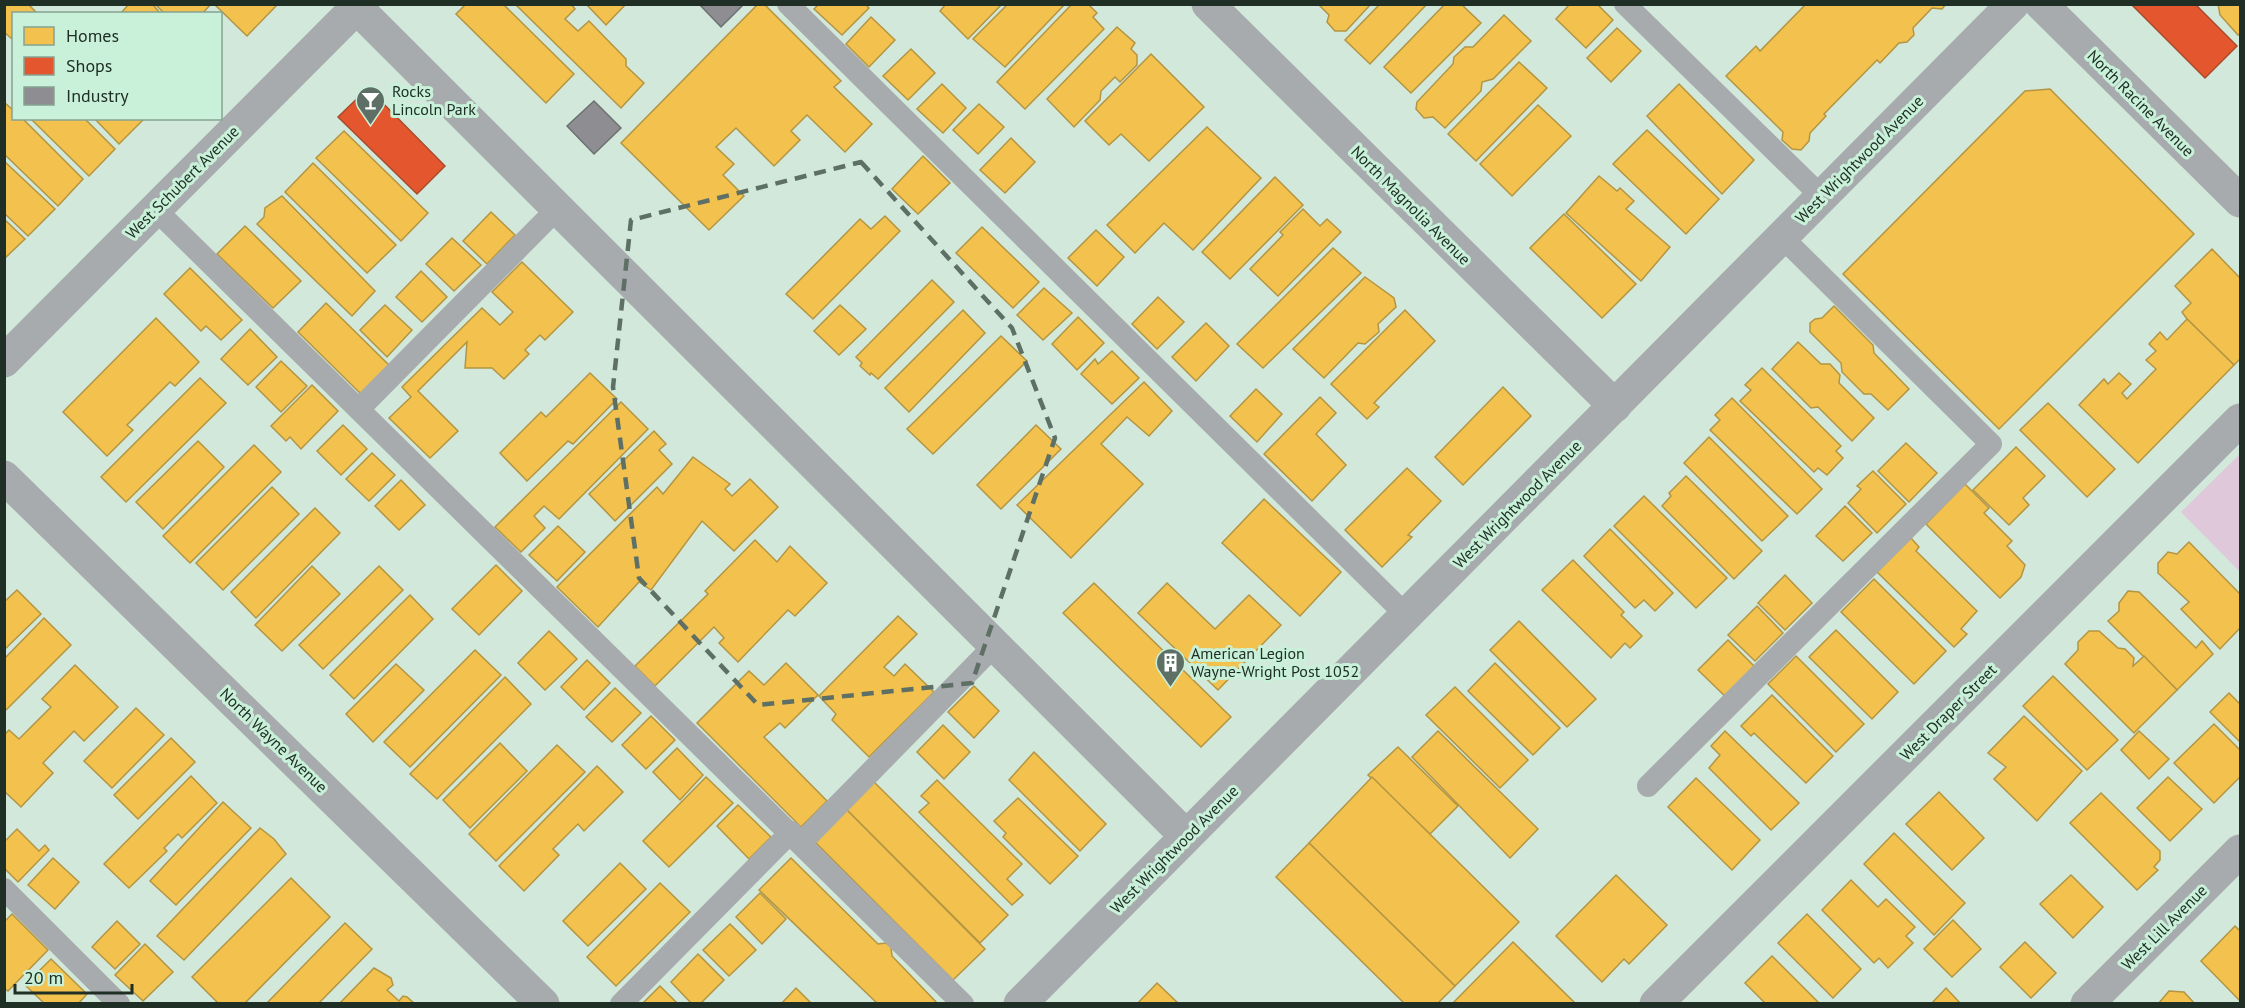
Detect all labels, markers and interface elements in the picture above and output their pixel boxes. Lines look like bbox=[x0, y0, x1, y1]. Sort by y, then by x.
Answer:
legend bbox=[12, 12, 222, 120]
text: Homes bbox=[66, 24, 119, 47]
street label: North Racine Avenue bbox=[2083, 45, 2199, 161]
text: Shops bbox=[66, 54, 112, 77]
place label: Rocks Lincoln Park bbox=[392, 81, 476, 119]
text: Industry bbox=[66, 84, 129, 107]
bar icon: Rocks Lincoln Park bbox=[355, 84, 387, 126]
street label: West Wrightwood Avenue bbox=[1791, 91, 1927, 227]
street label: West Schubert Avenue bbox=[121, 121, 243, 243]
street label: North Magnolia Avenue bbox=[1347, 141, 1475, 269]
street label: West Wrightwood Avenue bbox=[1449, 436, 1585, 572]
place label: American Legion Wayne-Wright Post 1052 bbox=[1191, 643, 1359, 681]
building icon: American Legion Wayne-Wright Post 1052 bbox=[1154, 646, 1186, 688]
street label: West Draper Street bbox=[1896, 659, 2001, 764]
street label: North Wayne Avenue bbox=[216, 683, 332, 797]
street label: West Wrightwood Avenue bbox=[1106, 781, 1242, 917]
street label: West Lill Avenue bbox=[2117, 880, 2211, 974]
scale bar bbox=[15, 957, 132, 995]
text: 20 m bbox=[24, 966, 63, 989]

